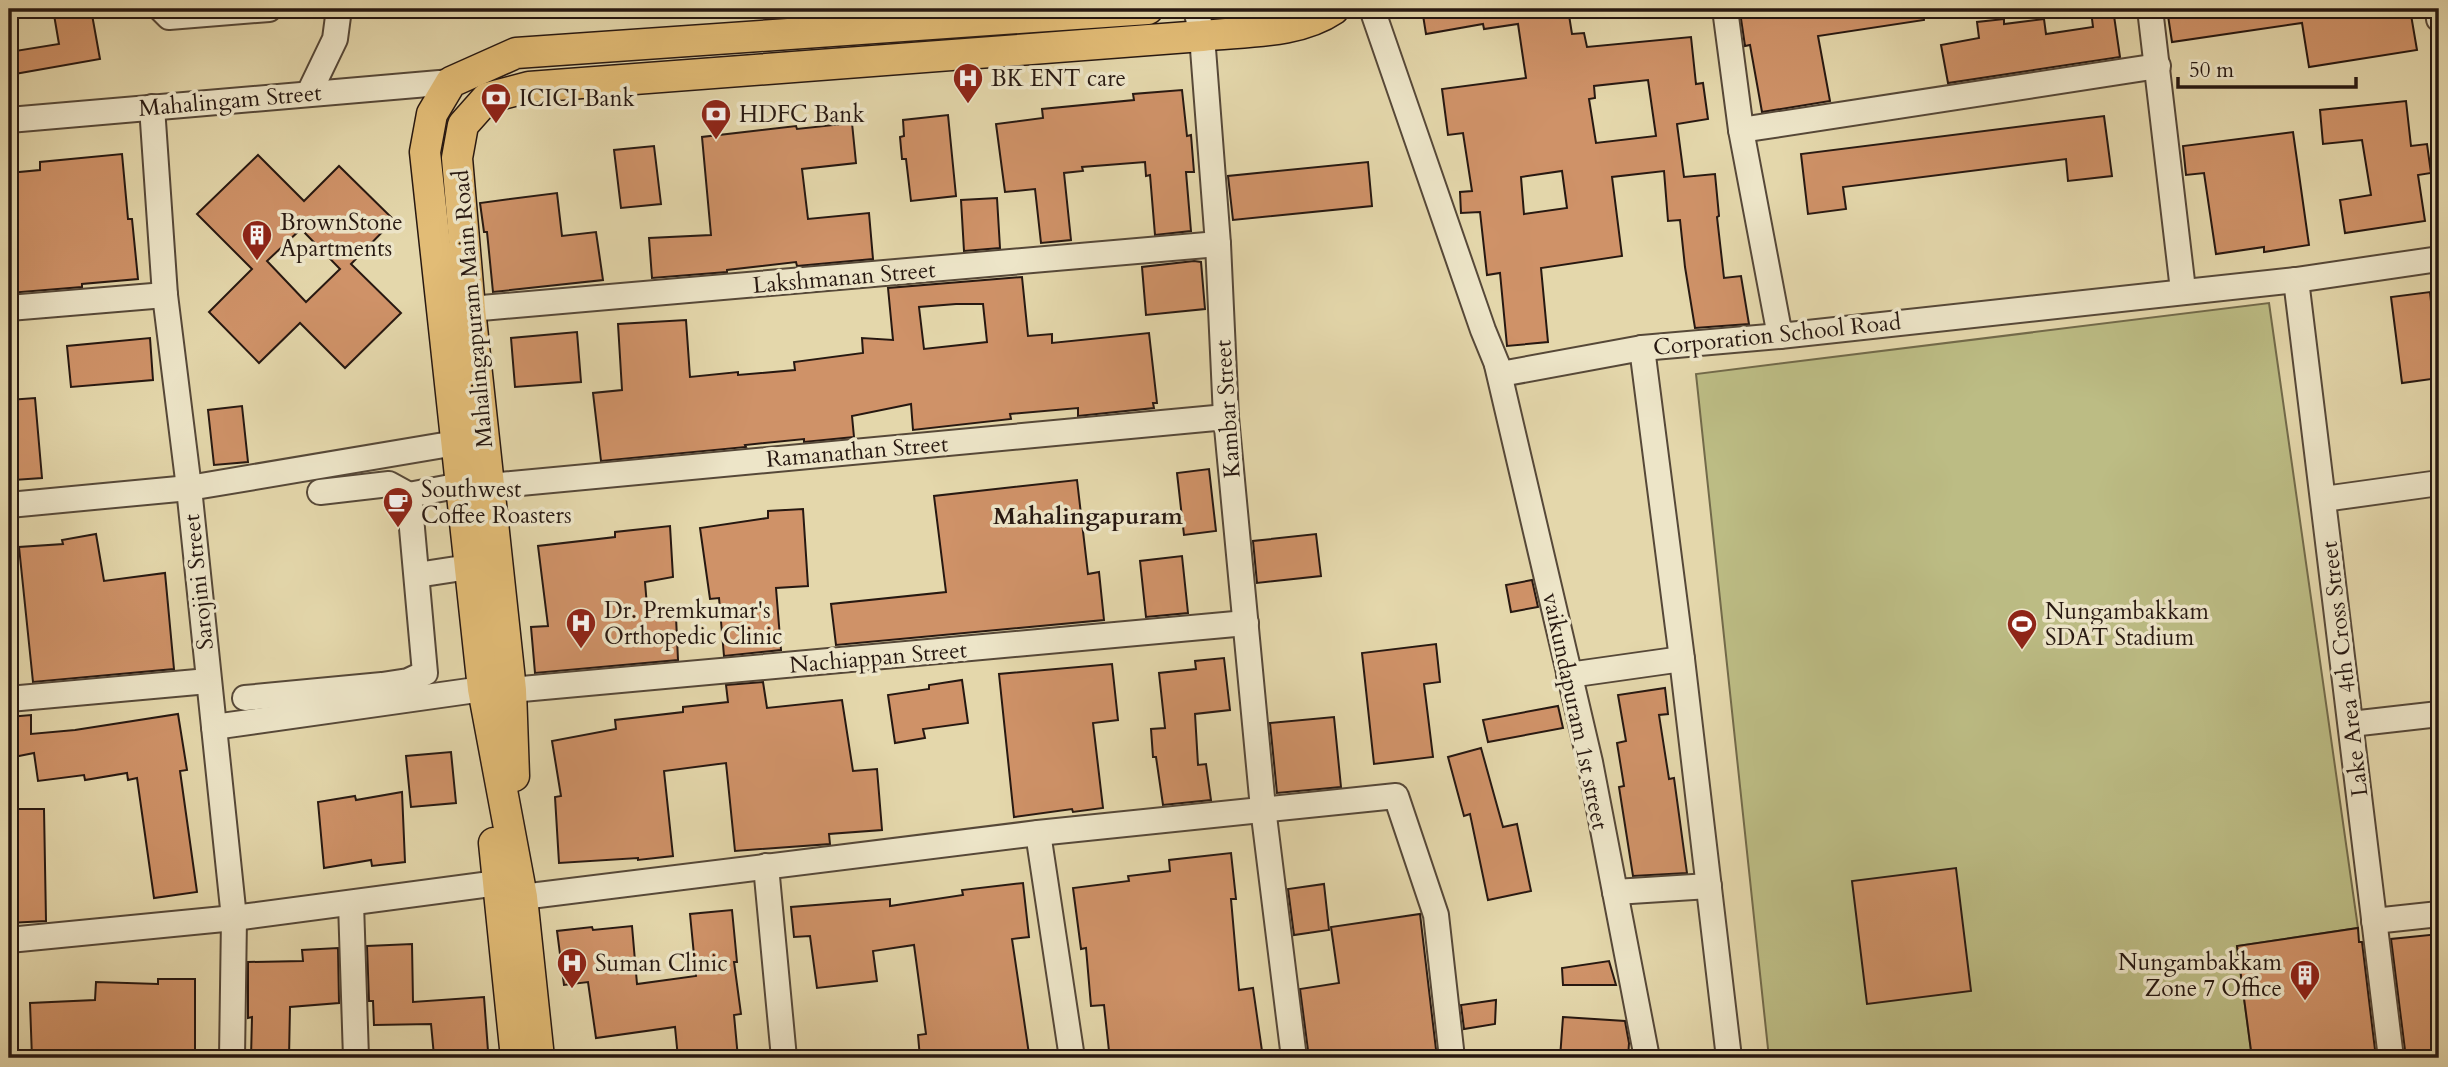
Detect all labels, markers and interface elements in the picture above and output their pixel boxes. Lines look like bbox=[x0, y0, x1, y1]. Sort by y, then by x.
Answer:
scale bar bbox=[2178, 46, 2357, 90]
text: 50 m bbox=[2189, 56, 2234, 85]
hospital icon: BK ENT care bbox=[951, 61, 985, 105]
place label: BK ENT care bbox=[991, 63, 1126, 94]
street label: Mahalingam Street bbox=[137, 77, 323, 124]
bank icon: ICICI Bank bbox=[479, 81, 513, 125]
place label: ICICI Bank bbox=[519, 83, 636, 114]
bank icon: HDFC Bank bbox=[699, 97, 733, 141]
place label: HDFC Bank bbox=[739, 99, 865, 130]
street label: Mahalingapuram Main Road bbox=[445, 168, 500, 449]
place label: BrownStone Apartments bbox=[280, 207, 403, 264]
building icon: BrownStone Apartments bbox=[240, 218, 274, 262]
street label: Lakshmanan Street bbox=[751, 254, 937, 301]
street label: Corporation School Road bbox=[1652, 306, 1903, 363]
street label: Kambar Street bbox=[1207, 339, 1248, 479]
street label: Ramanathan Street bbox=[765, 428, 949, 475]
place label: Southwest Coffee Roasters bbox=[421, 474, 572, 531]
cafe icon: Southwest Coffee Roasters bbox=[381, 485, 415, 529]
district label: Mahalingapuram bbox=[993, 500, 1184, 533]
street label: Sarojini Street bbox=[176, 513, 221, 651]
street label: Lake Area 4th Cross Street bbox=[2313, 539, 2376, 798]
street label: vaikundapuram 1st street bbox=[1535, 590, 1616, 832]
place label: Dr. Premkumar's Orthopedic Clinic bbox=[604, 595, 783, 652]
place label: Nungambakkam SDAT Stadium bbox=[2045, 596, 2209, 653]
hospital icon: Dr. Premkumar's Orthopedic Clinic bbox=[564, 606, 598, 650]
sports icon: Nungambakkam SDAT Stadium bbox=[2005, 607, 2039, 651]
street label: Nachiappan Street bbox=[788, 634, 968, 681]
hospital icon: Suman Clinic bbox=[555, 946, 589, 990]
place label: Nungambakkam Zone 7 Office bbox=[2118, 947, 2283, 1004]
place label: Suman Clinic bbox=[595, 948, 728, 979]
building icon: Nungambakkam Zone 7 Office bbox=[2288, 958, 2322, 1002]

